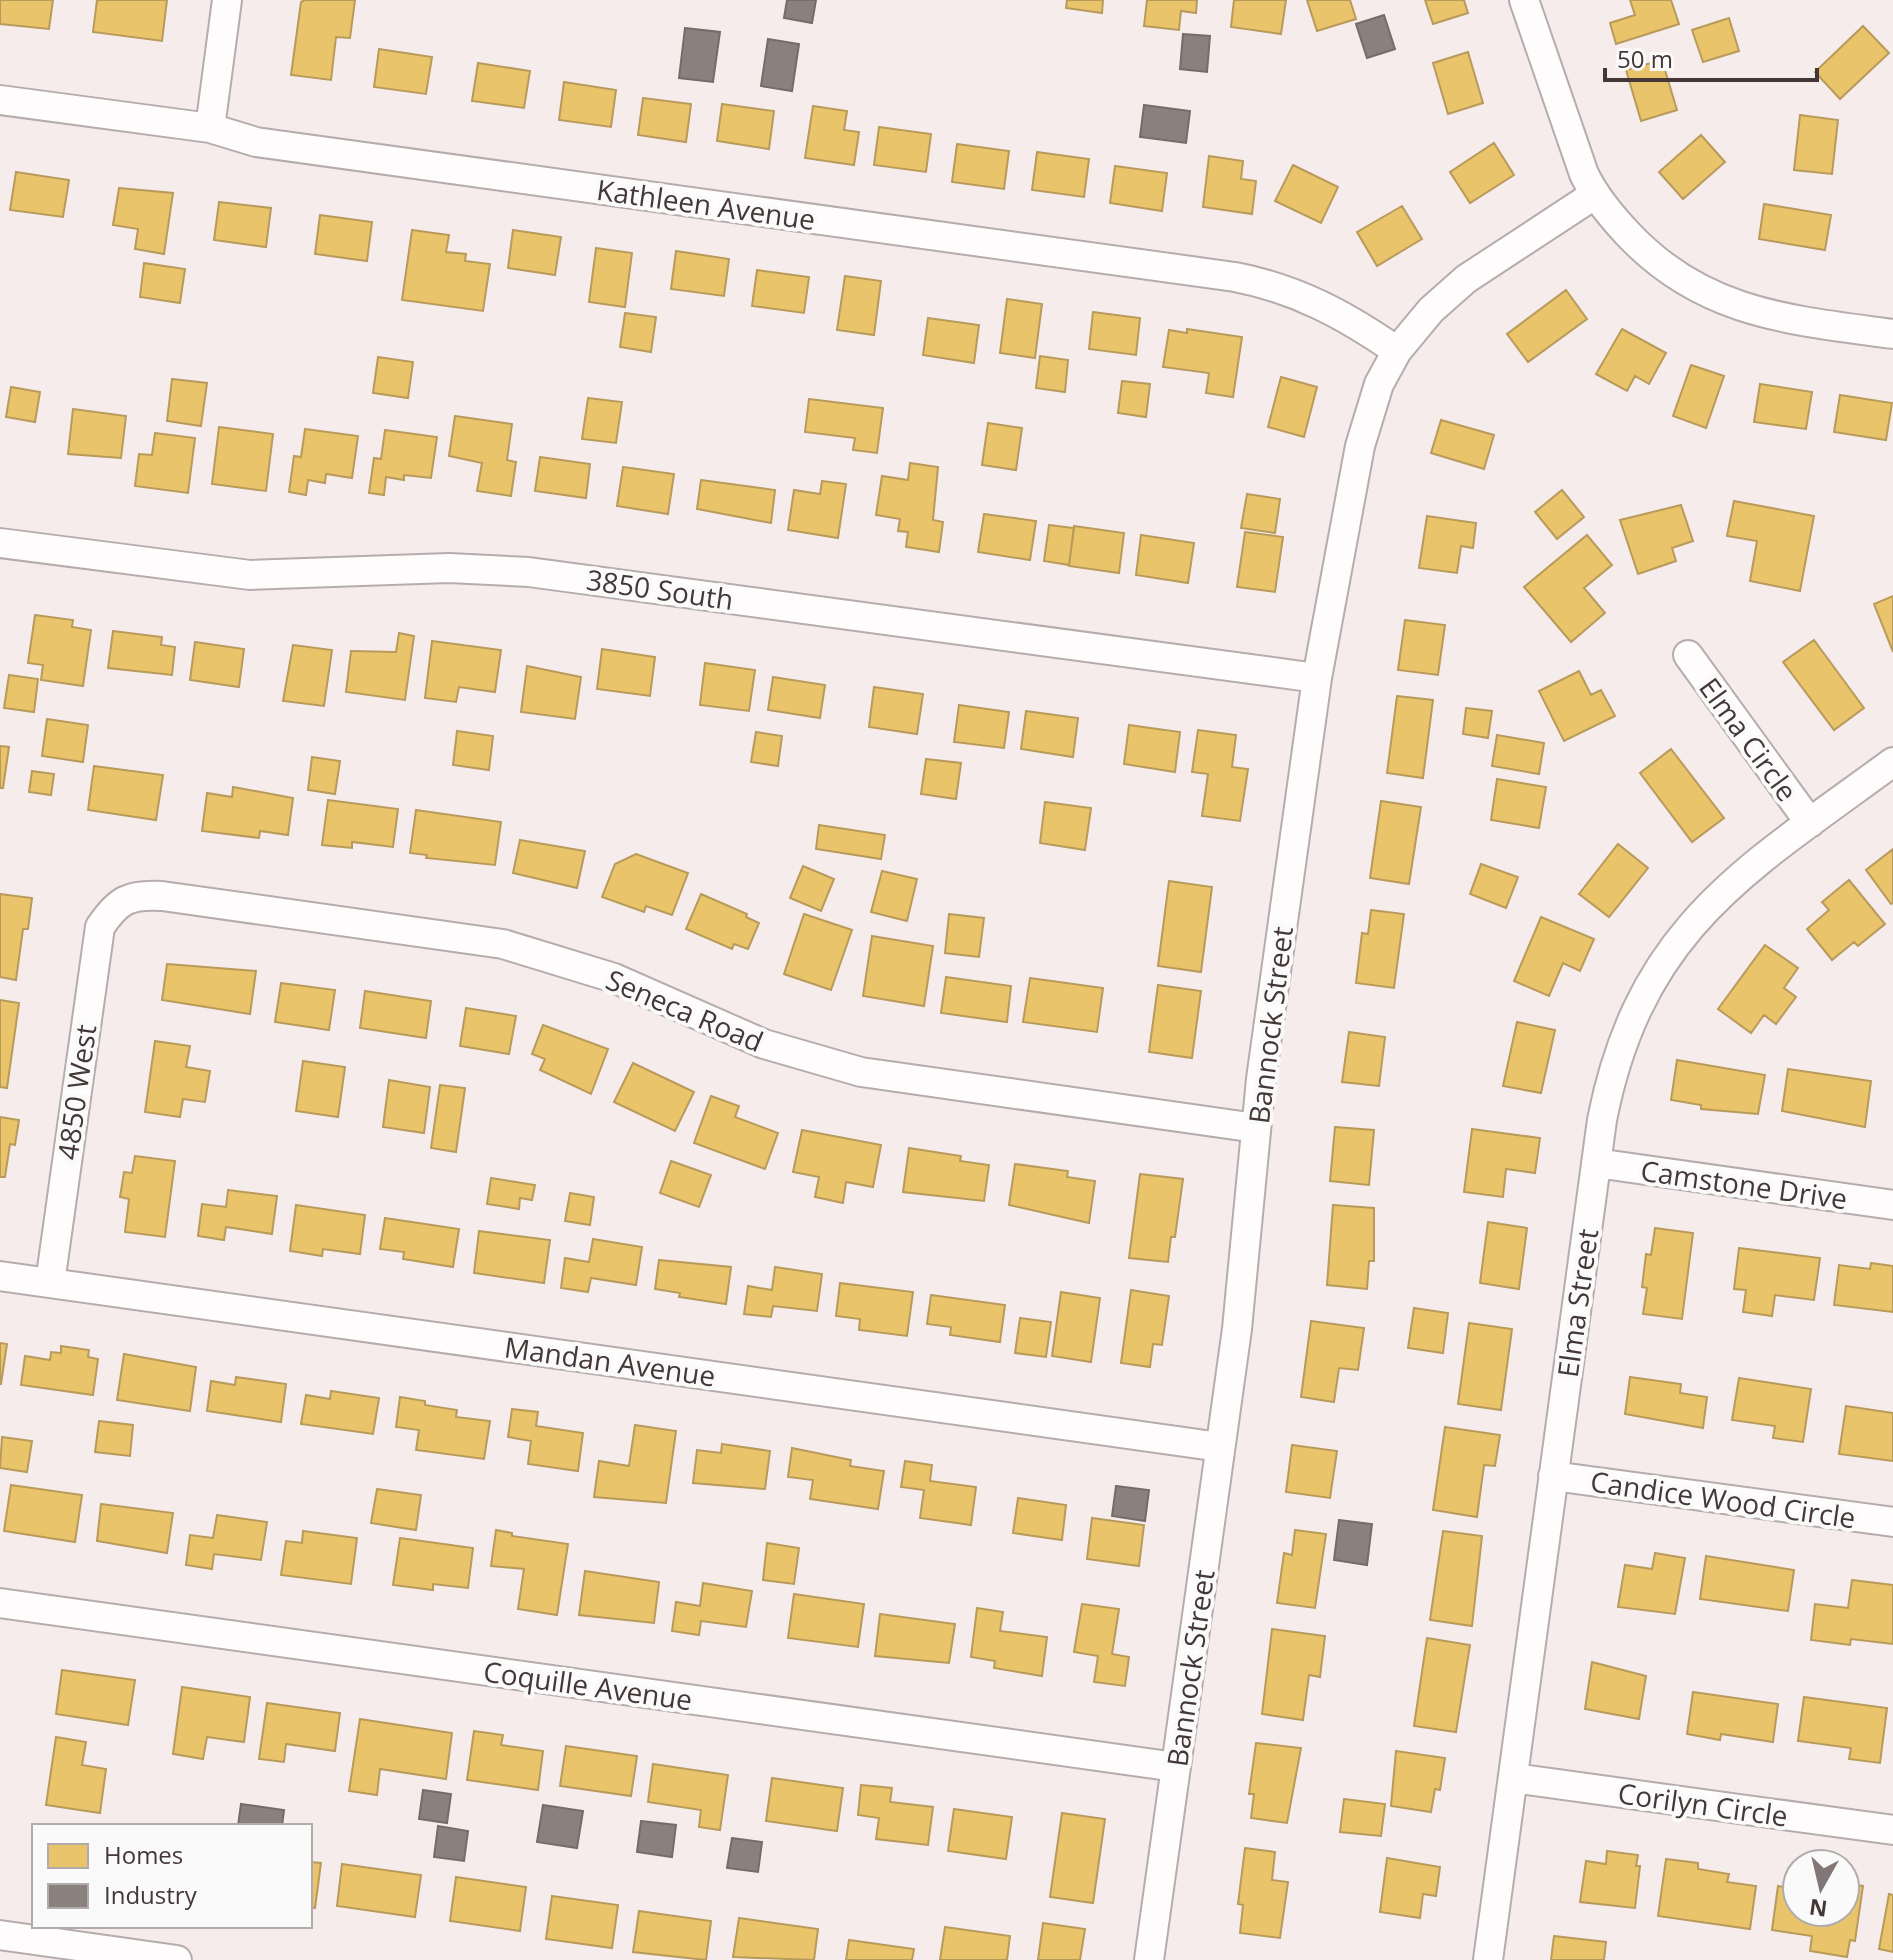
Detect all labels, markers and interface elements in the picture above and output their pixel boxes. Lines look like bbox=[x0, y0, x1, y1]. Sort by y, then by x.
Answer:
scale bar bbox=[1605, 32, 1817, 82]
text: 50 m bbox=[1617, 42, 1673, 75]
street label: Kathleen Avenue bbox=[594, 170, 818, 238]
street label: 3850 South bbox=[584, 560, 736, 618]
street label: Elma Circle bbox=[1691, 670, 1807, 808]
street label: Bannock Street bbox=[1239, 924, 1301, 1126]
street label: Seneca Road bbox=[601, 960, 769, 1060]
street label: 4850 West bbox=[48, 1022, 104, 1162]
street label: Camstone Drive bbox=[1638, 1151, 1850, 1217]
street label: Elma Street bbox=[1548, 1226, 1606, 1380]
street label: Mandan Avenue bbox=[502, 1327, 718, 1395]
street label: Candice Wood Circle bbox=[1588, 1462, 1858, 1536]
street label: Bannock Street bbox=[1157, 1567, 1223, 1769]
street label: Coquille Avenue bbox=[481, 1652, 695, 1718]
street label: Corilyn Circle bbox=[1616, 1773, 1790, 1835]
legend bbox=[32, 1824, 312, 1928]
text: Homes bbox=[104, 1838, 183, 1871]
north arrow bbox=[1781, 1848, 1861, 1928]
text: Industry bbox=[104, 1878, 198, 1911]
text: N bbox=[1807, 1893, 1829, 1925]

